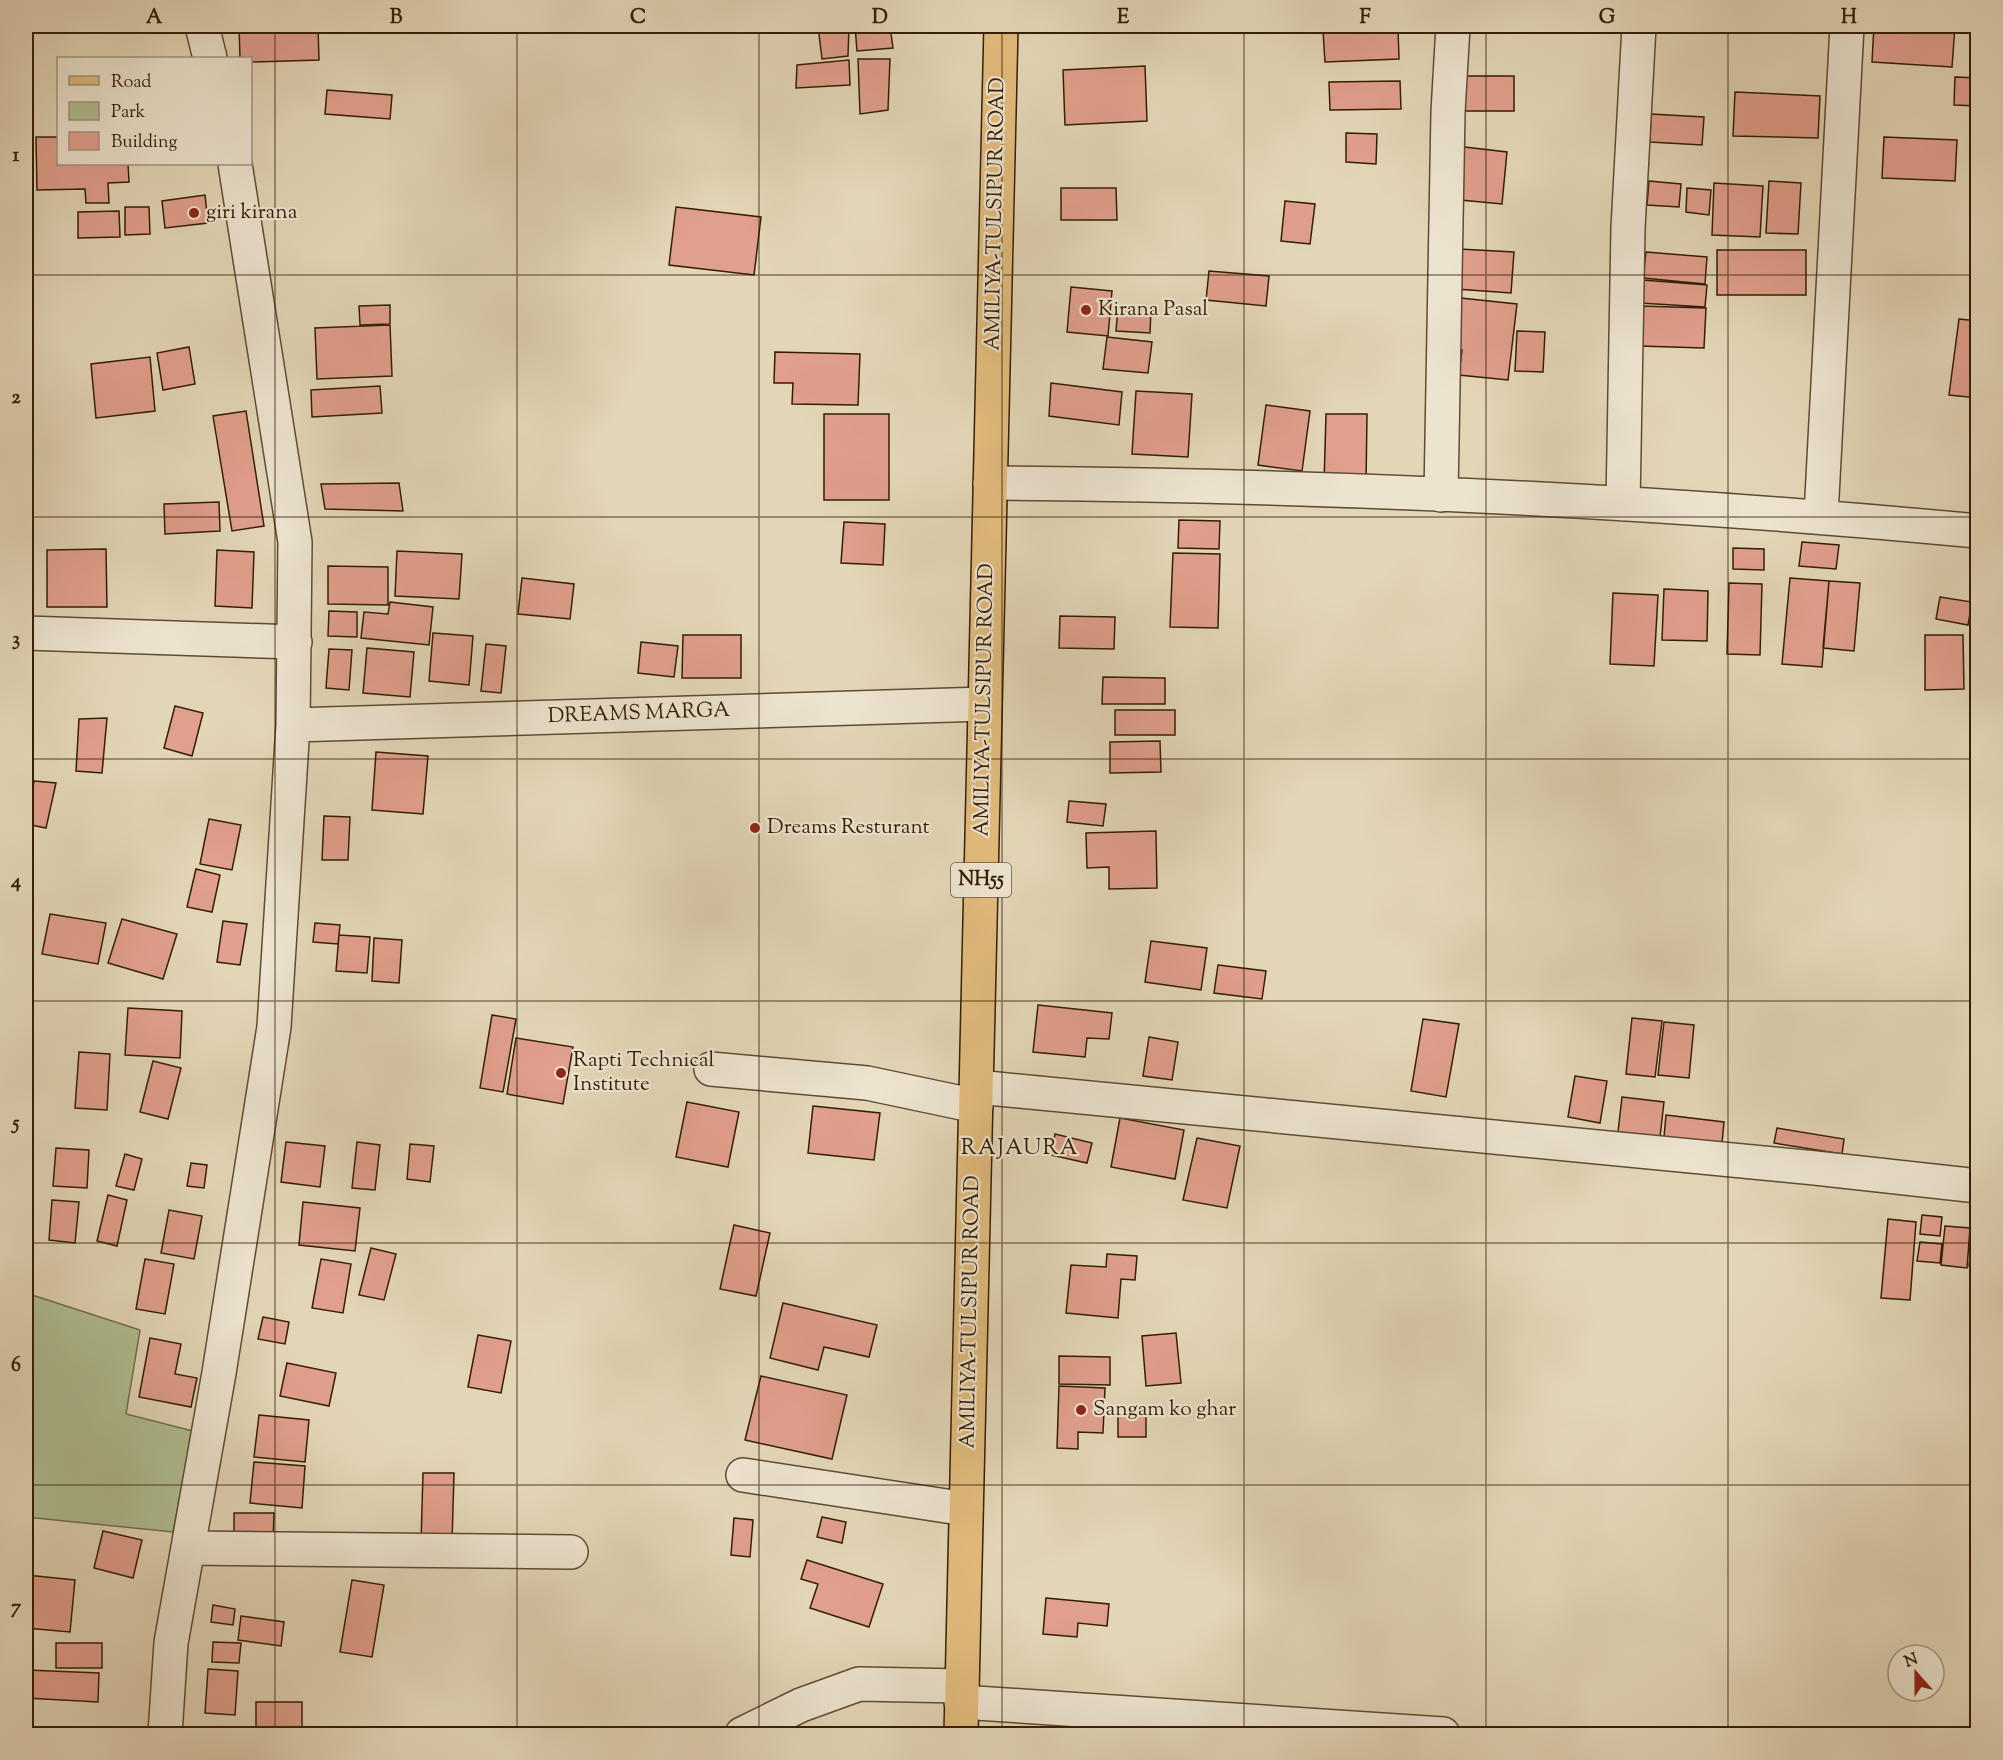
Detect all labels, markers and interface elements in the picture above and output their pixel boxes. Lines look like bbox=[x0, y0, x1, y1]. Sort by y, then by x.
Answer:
text: A bbox=[146, 4, 163, 33]
text: B bbox=[390, 4, 403, 33]
text: C bbox=[630, 4, 646, 33]
text: D bbox=[872, 4, 888, 33]
text: E bbox=[1117, 4, 1130, 33]
text: F bbox=[1359, 4, 1371, 33]
text: G bbox=[1599, 4, 1616, 33]
text: H bbox=[1841, 4, 1857, 33]
legend bbox=[57, 57, 252, 165]
text: Road bbox=[111, 70, 151, 96]
street label: AMILIYA-TULSIPUR ROAD bbox=[979, 77, 1013, 351]
text: Park bbox=[111, 100, 146, 126]
text: Building bbox=[111, 130, 177, 156]
text: 1 bbox=[13, 142, 20, 171]
place label: giri kirana bbox=[206, 198, 298, 228]
marker: giri kirana bbox=[187, 206, 201, 220]
place label: Kirana Pasal bbox=[1098, 295, 1208, 325]
marker: Kirana Pasal bbox=[1079, 303, 1093, 317]
text: 2 bbox=[11, 384, 21, 413]
street label: AMILIYA-TULSIPUR ROAD bbox=[968, 563, 1002, 837]
text: 3 bbox=[12, 626, 20, 655]
street label: DREAMS MARGA bbox=[547, 696, 731, 732]
place label: Dreams Resturant bbox=[767, 813, 930, 843]
marker: Dreams Resturant bbox=[748, 821, 762, 835]
road number: NH55 bbox=[951, 863, 1011, 897]
text: 4 bbox=[10, 868, 21, 897]
place label: Rapti Technical Institute bbox=[573, 1046, 715, 1100]
marker: Rapti Technical Institute bbox=[554, 1066, 568, 1080]
text: 5 bbox=[11, 1110, 20, 1139]
district label: RAJAURA bbox=[961, 1133, 1079, 1165]
street label: AMILIYA-TULSIPUR ROAD bbox=[954, 1175, 988, 1449]
text: 6 bbox=[11, 1352, 21, 1381]
place label: Sangam ko ghar bbox=[1093, 1395, 1236, 1425]
marker: Sangam ko ghar bbox=[1074, 1403, 1088, 1417]
text: 7 bbox=[11, 1594, 22, 1623]
north arrow bbox=[1886, 1643, 1946, 1703]
text: N bbox=[1901, 1648, 1922, 1674]

